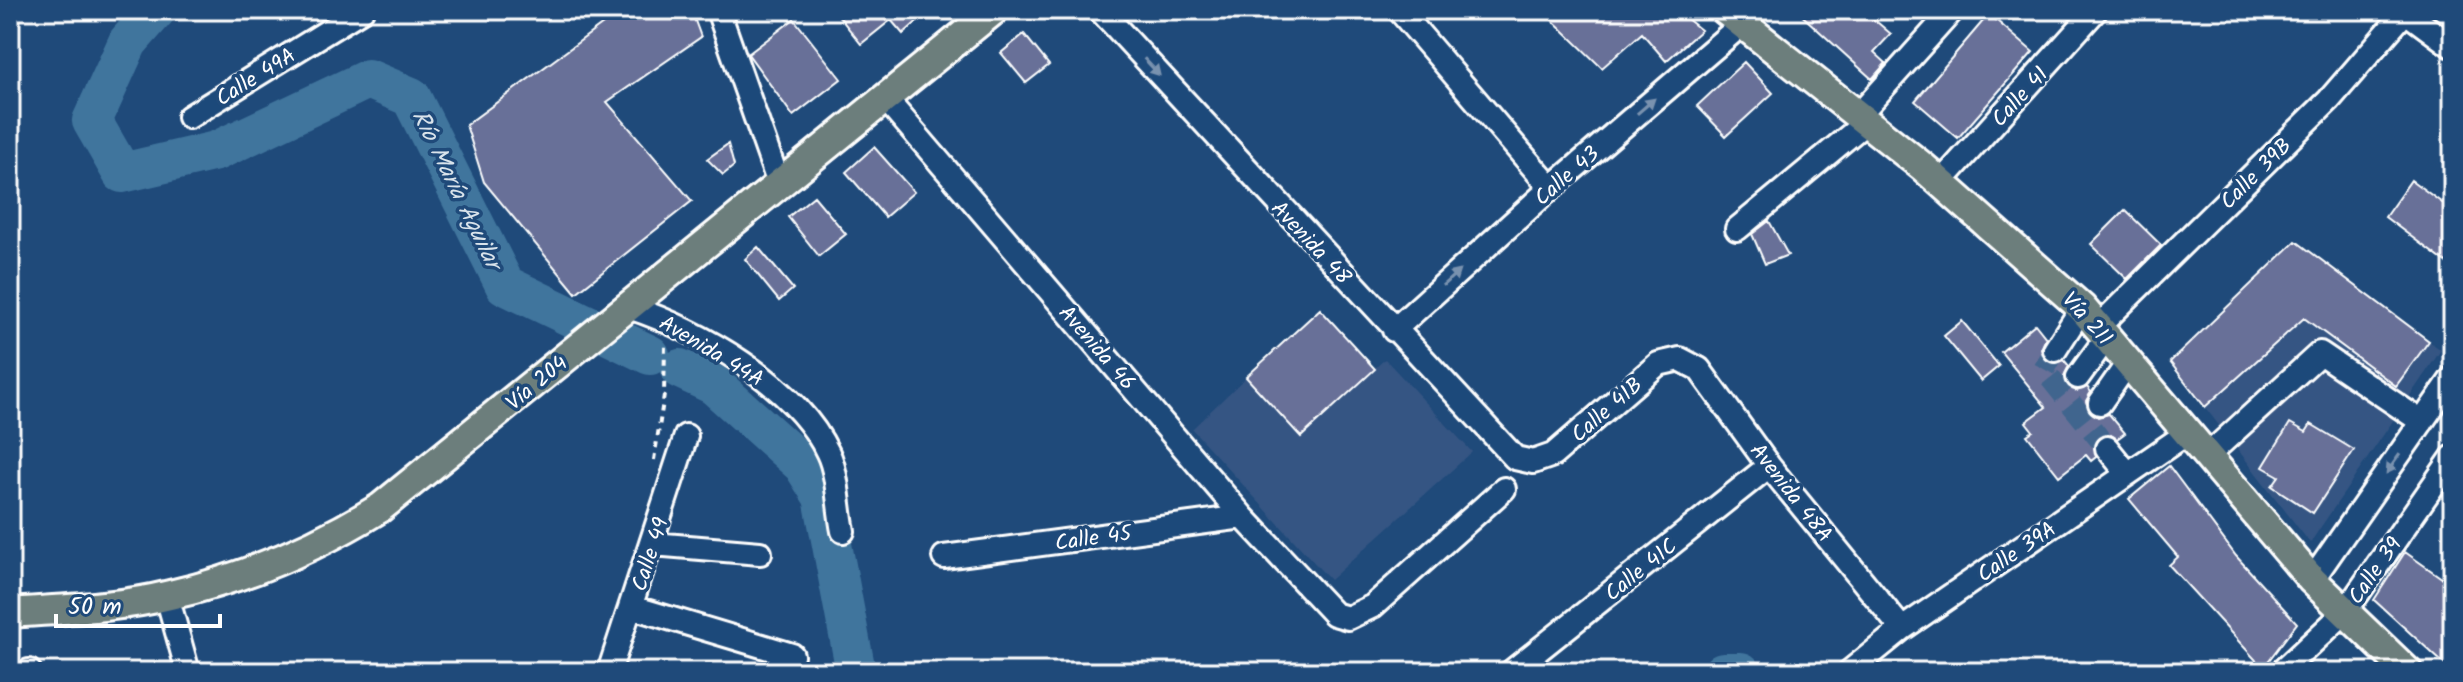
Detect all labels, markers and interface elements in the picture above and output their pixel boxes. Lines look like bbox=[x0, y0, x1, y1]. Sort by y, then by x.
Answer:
street label: Calle 49A bbox=[209, 40, 303, 117]
one-way arrow bbox=[1143, 58, 1161, 77]
street label: Calle 41 bbox=[1984, 59, 2058, 136]
one-way arrow bbox=[1637, 97, 1656, 115]
water label: Río María Aguilar bbox=[400, 103, 513, 281]
street label: Calle 39B bbox=[2212, 130, 2301, 219]
street label: Calle 43 bbox=[1527, 138, 1608, 216]
street label: Avenida 48 bbox=[1262, 193, 1359, 295]
one-way arrow bbox=[1442, 269, 1461, 287]
street label: Vía 211 bbox=[2052, 285, 2120, 355]
street label: Avenida 46 bbox=[1049, 298, 1143, 399]
street label: Avenida 44A bbox=[651, 307, 770, 397]
street label: Vía 204 bbox=[499, 347, 576, 420]
street label: Calle 41B bbox=[1564, 369, 1652, 452]
street label: Avenida 48A bbox=[1740, 436, 1840, 551]
one-way arrow bbox=[2385, 454, 2400, 475]
street label: Calle 49 bbox=[623, 513, 680, 596]
street label: Calle 39A bbox=[1970, 513, 2064, 593]
street label: Calle 45 bbox=[1053, 517, 1135, 562]
street label: Calle 39 bbox=[2340, 530, 2412, 613]
street label: Calle 41C bbox=[1597, 531, 1686, 611]
scale bar bbox=[56, 578, 220, 628]
text: 50 m bbox=[68, 588, 122, 627]

